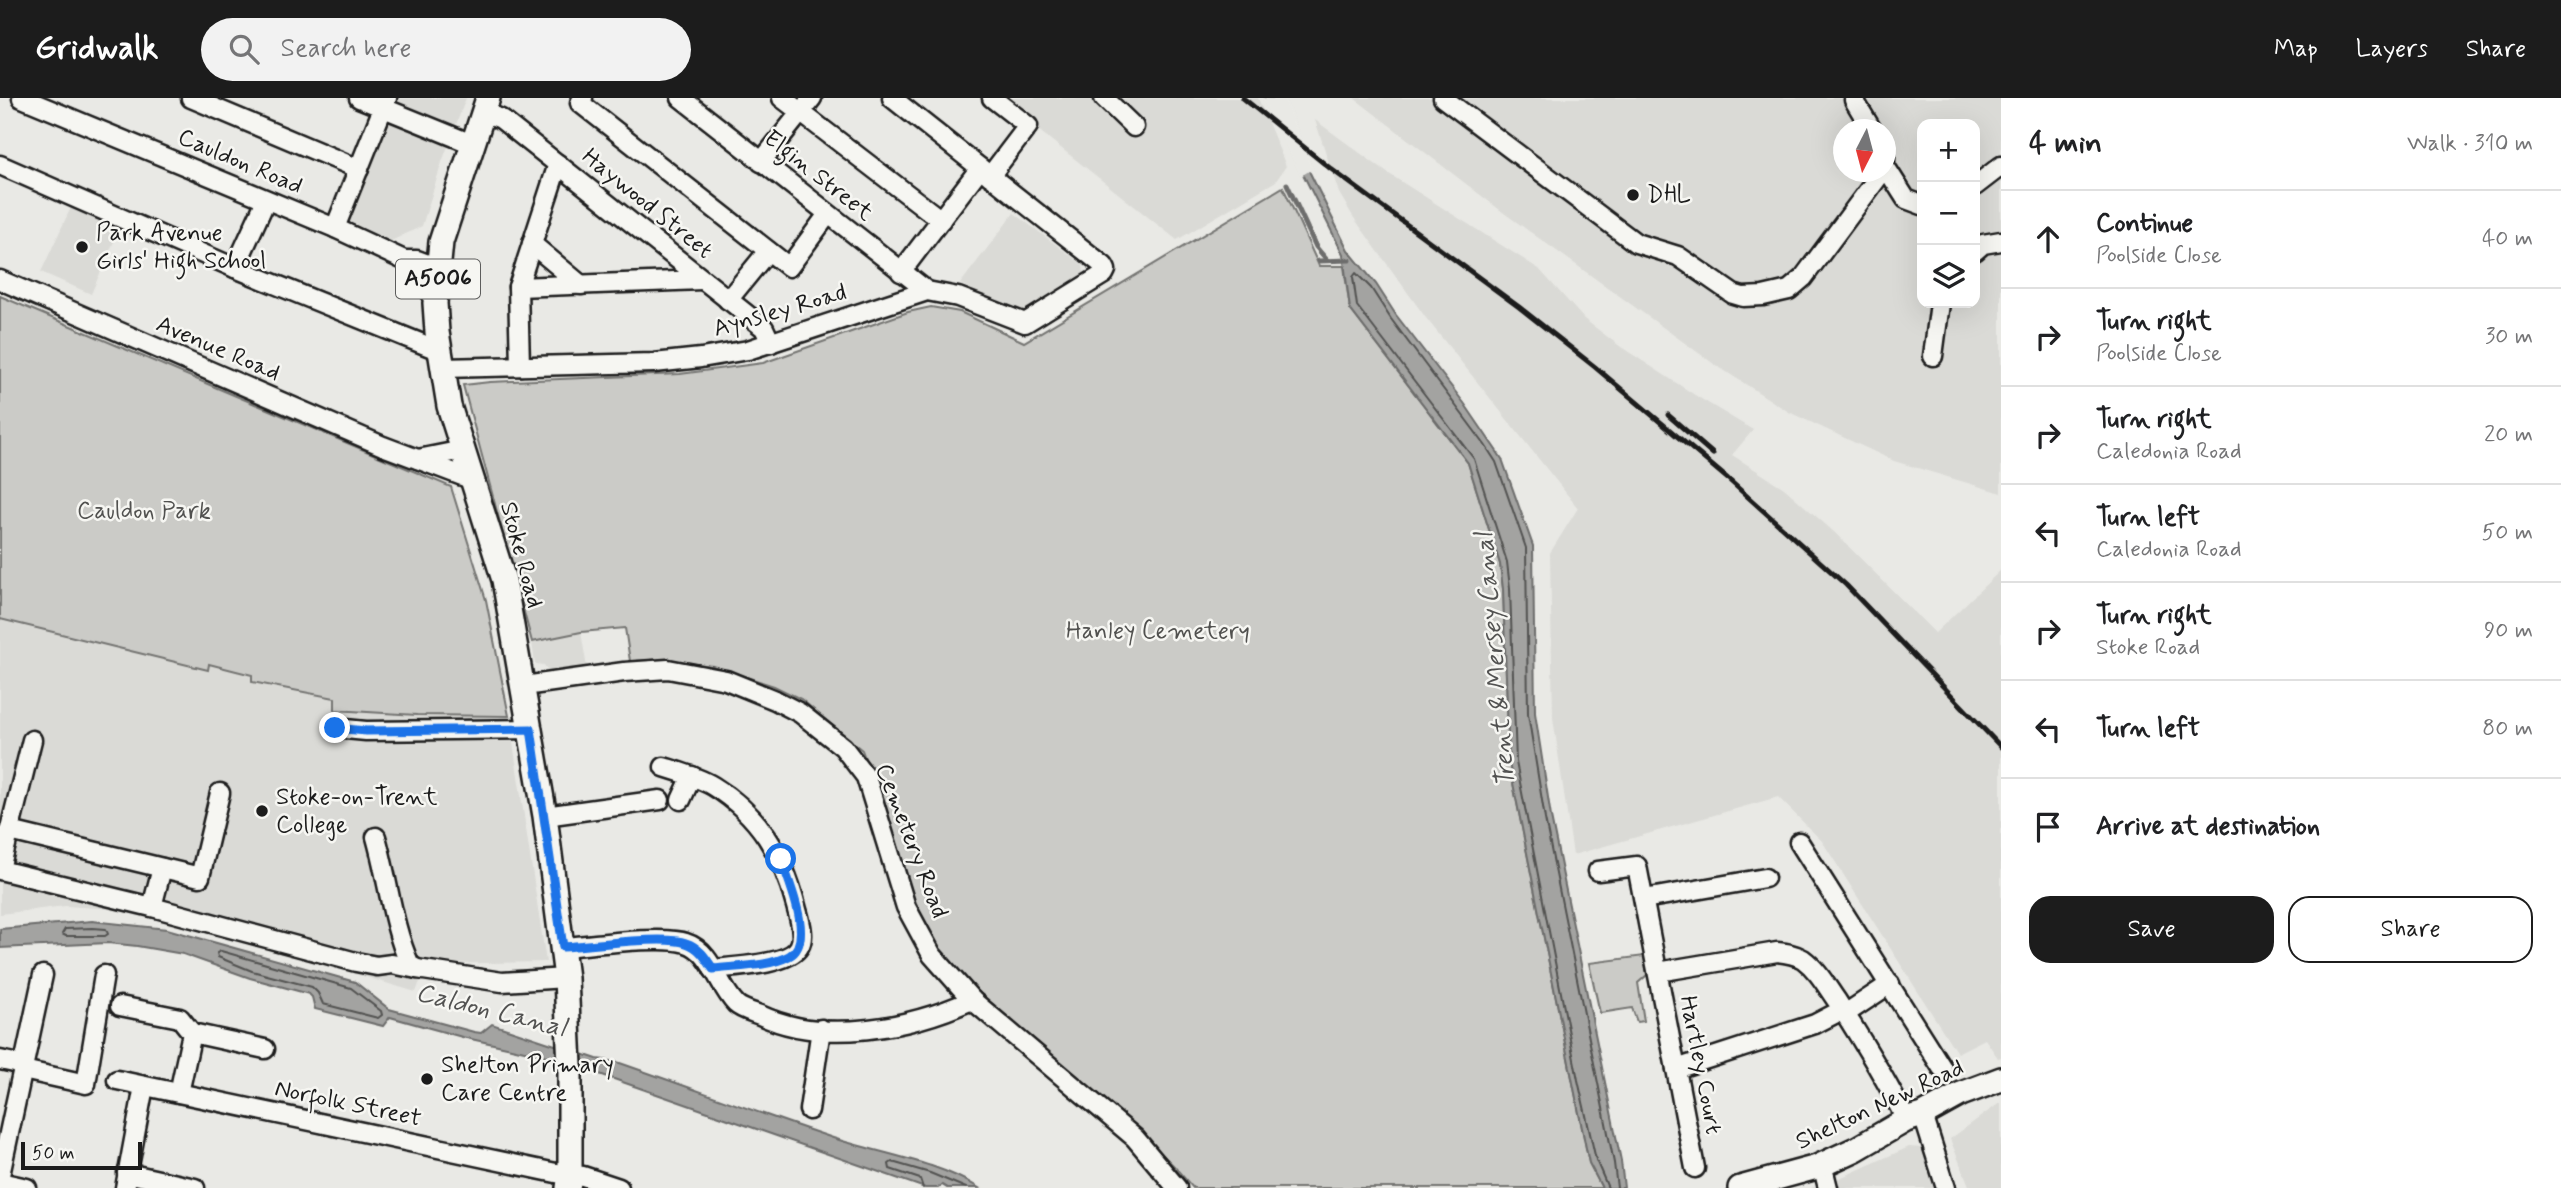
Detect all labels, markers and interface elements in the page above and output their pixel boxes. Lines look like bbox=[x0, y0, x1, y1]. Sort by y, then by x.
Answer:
search box bbox=[201, 18, 691, 81]
text: Gridwalk bbox=[35, 27, 159, 71]
icon: search bbox=[225, 30, 263, 68]
text: Search here bbox=[281, 32, 411, 66]
text: Map bbox=[2274, 34, 2318, 65]
text: Layers bbox=[2356, 34, 2428, 65]
text: Share bbox=[2466, 34, 2526, 65]
north arrow bbox=[1833, 119, 1896, 182]
map controls bbox=[1917, 119, 1980, 308]
button: + bbox=[1917, 119, 1980, 182]
street label: Cauldon Road bbox=[173, 122, 307, 202]
street label: Elgin Street bbox=[755, 124, 879, 231]
text: 4 min bbox=[2029, 124, 2102, 163]
text: Walk · 310 m bbox=[2407, 129, 2533, 159]
street label: Haywood Street bbox=[575, 142, 719, 266]
place label: DHL bbox=[1647, 180, 1691, 211]
button: − bbox=[1917, 182, 1980, 245]
marker: DHL bbox=[1625, 187, 1641, 203]
text: Continue bbox=[2096, 207, 2193, 241]
place label: Park Avenue Girls' High School bbox=[96, 218, 266, 280]
icon: ahead bbox=[2029, 220, 2067, 258]
text: 40 m bbox=[2482, 224, 2533, 254]
marker: Park Avenue Girls' High School bbox=[74, 239, 90, 255]
text: Poolside Close bbox=[2096, 241, 2222, 271]
button: layers bbox=[1917, 245, 1980, 308]
road number: A5006 bbox=[396, 260, 480, 298]
street label: Aynsley Road bbox=[710, 277, 850, 345]
text: Turn right bbox=[2096, 305, 2212, 339]
street label: Avenue Road bbox=[151, 309, 285, 389]
icon: right bbox=[2029, 318, 2067, 356]
text: 30 m bbox=[2485, 322, 2533, 352]
text: Poolside Close bbox=[2096, 339, 2222, 369]
text: Turn right bbox=[2096, 403, 2212, 437]
icon: right bbox=[2029, 416, 2067, 454]
text: 20 m bbox=[2484, 420, 2533, 450]
text: Caledonia Road bbox=[2096, 437, 2242, 467]
park label: Cauldon Park bbox=[77, 496, 211, 527]
street label: Stoke Road bbox=[492, 499, 550, 611]
text: Turn left bbox=[2096, 501, 2200, 535]
icon: left bbox=[2029, 514, 2067, 552]
text: 50 m bbox=[2482, 518, 2533, 548]
water label: Trent & Mersey Canal bbox=[1468, 530, 1524, 789]
text: Caledonia Road bbox=[2096, 535, 2242, 565]
text: Turn right bbox=[2096, 599, 2212, 633]
icon: right bbox=[2029, 612, 2067, 650]
park label: Hanley Cemetery bbox=[1066, 616, 1250, 647]
text: 90 m bbox=[2484, 616, 2533, 646]
text: Stoke Road bbox=[2096, 633, 2200, 663]
icon: left bbox=[2029, 710, 2067, 748]
route end bbox=[319, 712, 350, 743]
text: Turn left bbox=[2096, 712, 2200, 746]
text: 80 m bbox=[2482, 714, 2533, 744]
street label: Cemetery Road bbox=[867, 759, 955, 923]
place label: Stoke-on-Trent College bbox=[276, 782, 438, 841]
marker: Stoke-on-Trent College bbox=[254, 803, 270, 819]
icon: arrive bbox=[2029, 808, 2067, 846]
text: Arrive at destination bbox=[2096, 810, 2320, 844]
route start bbox=[765, 843, 796, 874]
button: Save bbox=[2029, 896, 2274, 963]
button: Share bbox=[2288, 896, 2533, 963]
water label: Caldon Canal bbox=[412, 976, 571, 1046]
street label: Hartley Court bbox=[1671, 993, 1729, 1137]
place label: Shelton Primary Care Centre bbox=[441, 1050, 614, 1109]
street label: Shelton New Road bbox=[1791, 1052, 1969, 1158]
marker: Shelton Primary Care Centre bbox=[419, 1071, 435, 1087]
street label: Norfolk Street bbox=[271, 1073, 424, 1137]
scale bar bbox=[21, 1139, 142, 1171]
text: 50 m bbox=[32, 1141, 75, 1166]

